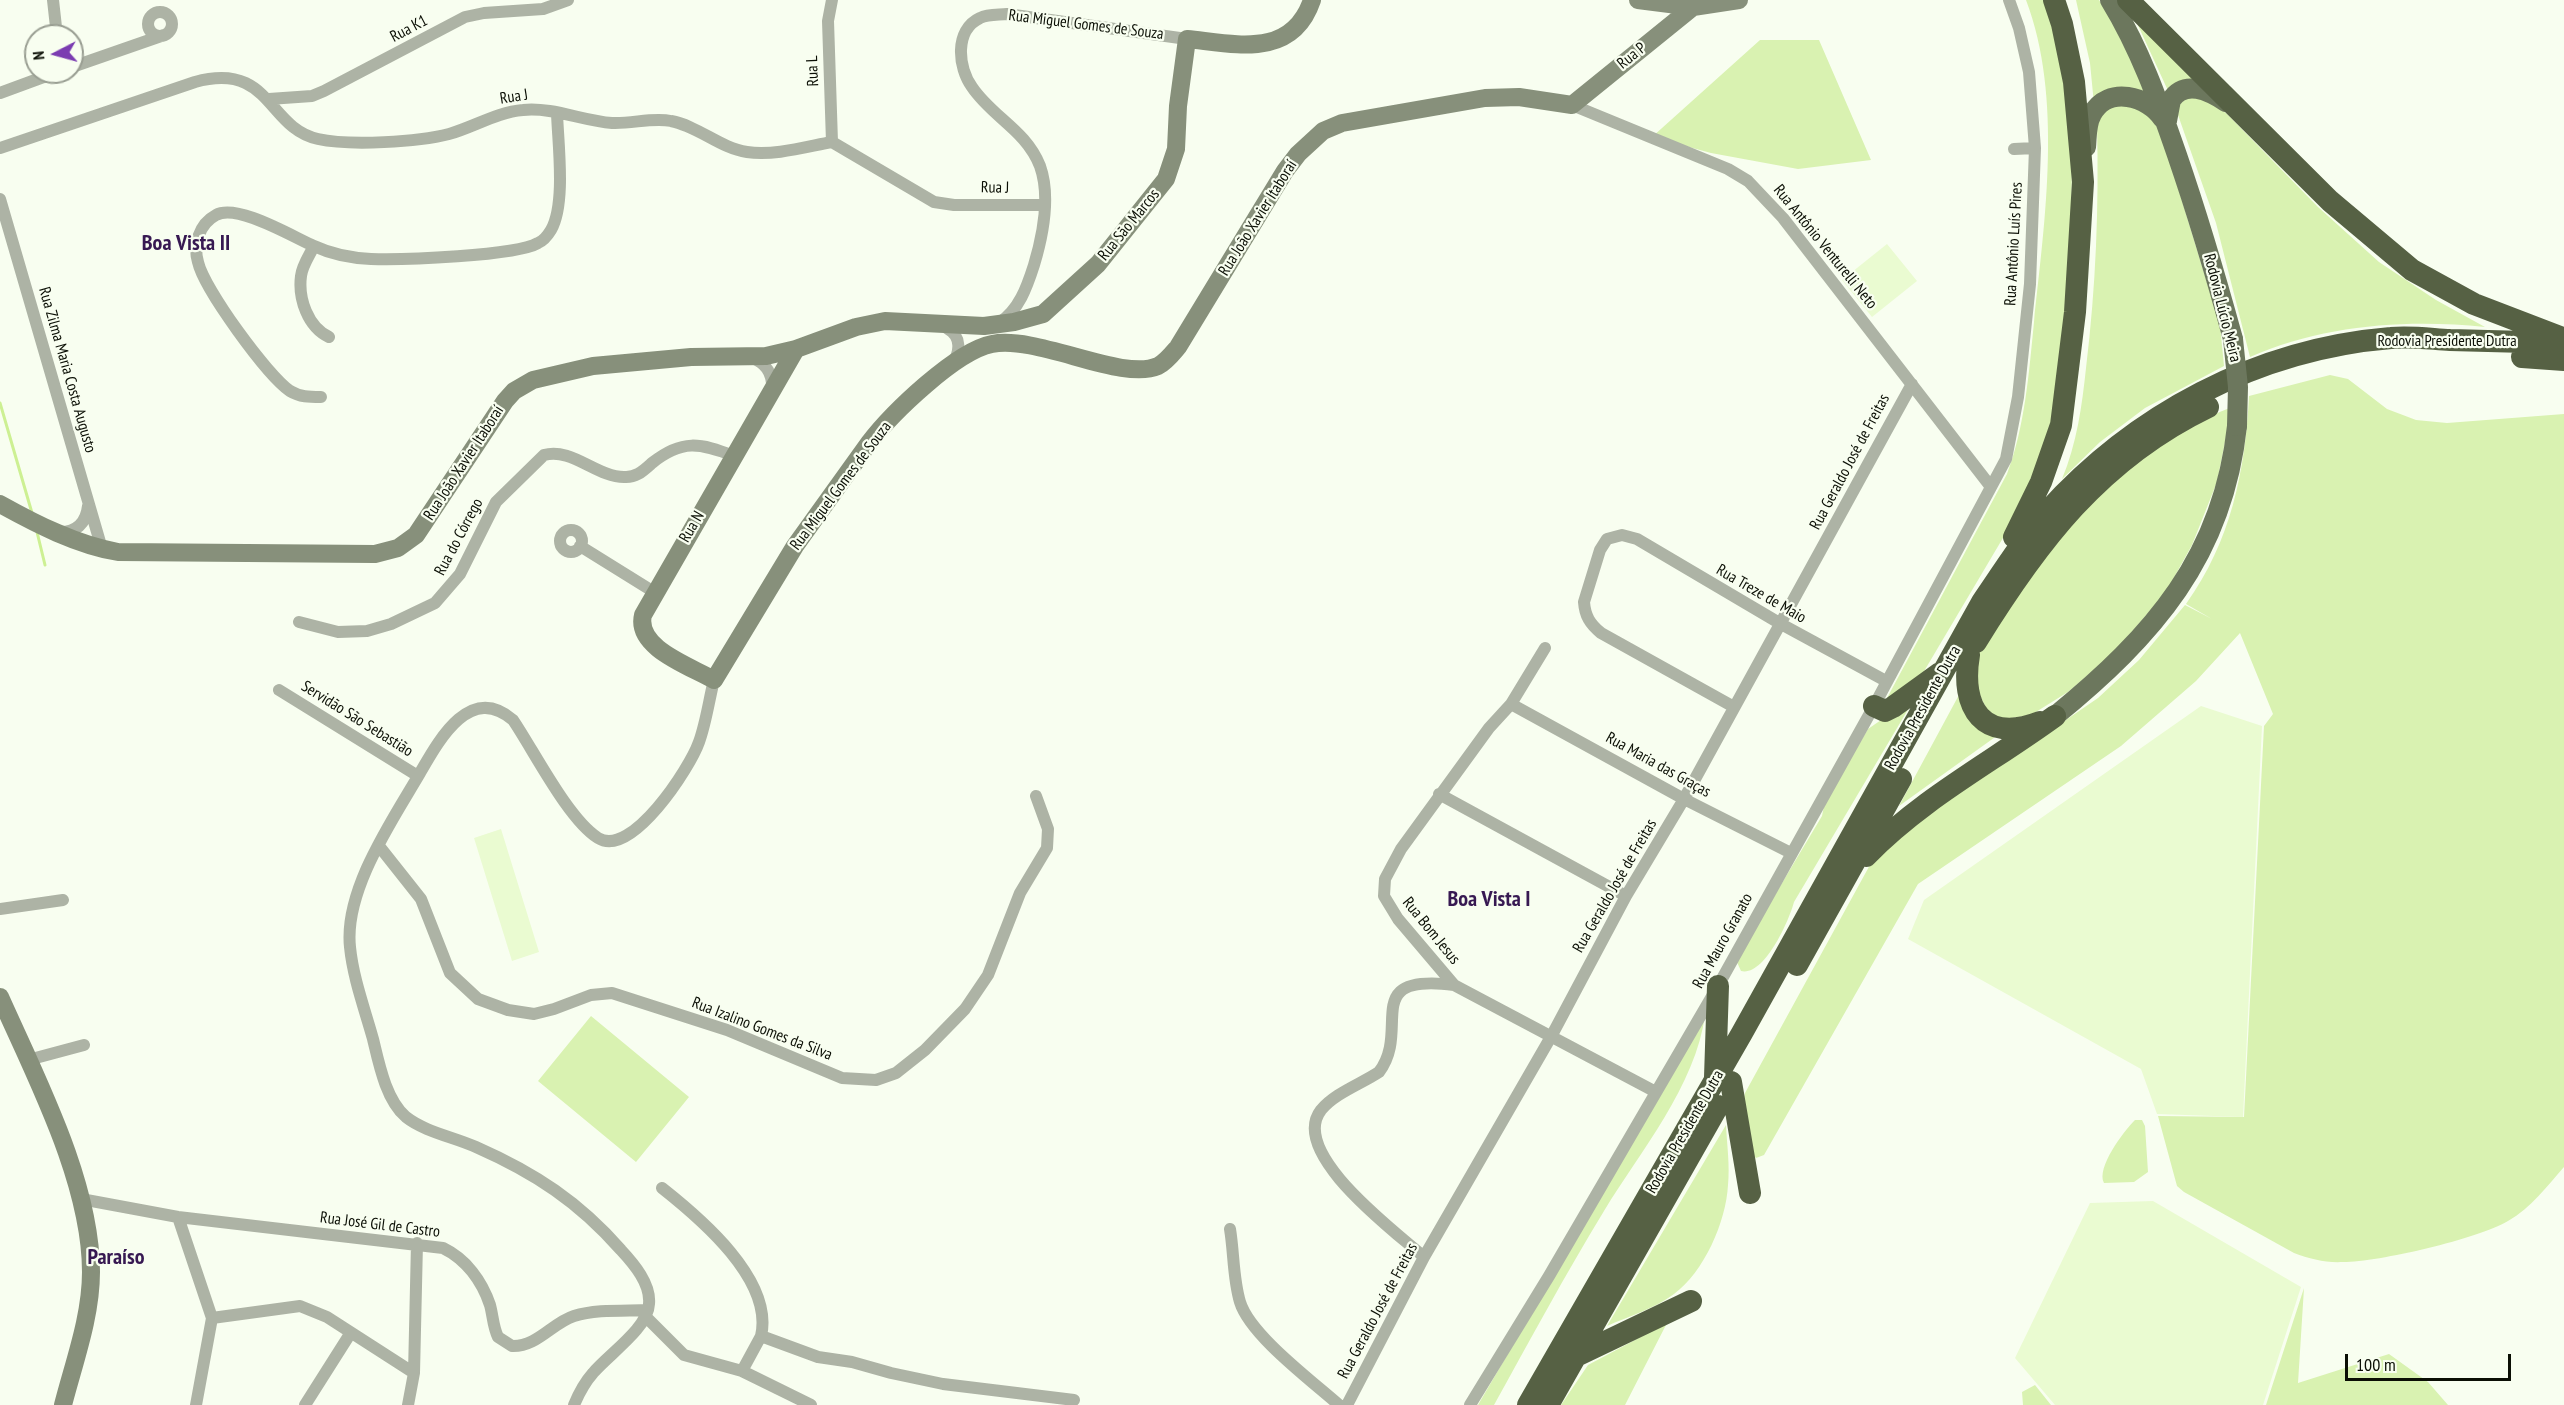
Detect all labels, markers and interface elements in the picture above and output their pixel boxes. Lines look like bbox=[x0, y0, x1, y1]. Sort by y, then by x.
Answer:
street label: Rua Miguel Gomes de Souza bbox=[1007, 6, 1165, 44]
street label: Rua K1 bbox=[387, 11, 431, 47]
north arrow bbox=[24, 24, 84, 84]
street label: Rua P bbox=[1614, 39, 1650, 73]
text: N bbox=[28, 50, 48, 61]
street label: Rua L bbox=[803, 55, 823, 87]
street label: Rua J bbox=[499, 85, 529, 109]
street label: Rua João Xavier Itaboraí bbox=[1215, 157, 1301, 279]
street label: Rua J bbox=[981, 178, 1009, 198]
street label: Rua Antônio Venturelli Neto bbox=[1769, 181, 1881, 313]
street label: Rua Antônio Luís Pires bbox=[2001, 182, 2027, 306]
street label: Rua São Marcos bbox=[1094, 185, 1164, 265]
district label: Boa Vista II bbox=[142, 231, 230, 257]
street label: Rodovia Lúcio Meira bbox=[2199, 252, 2245, 364]
street label: Rua Zilma Maria Costa Augusto bbox=[34, 285, 100, 455]
street label: Rodovia Presidente Dutra bbox=[2377, 331, 2517, 351]
street label: Rua Geraldo José de Freitas bbox=[1806, 391, 1894, 533]
street label: Rua João Xavier Itaboraí bbox=[420, 402, 508, 524]
street label: Rua Miguel Gomes de Souza bbox=[786, 418, 896, 554]
street label: Rua do Córrego bbox=[431, 495, 487, 579]
street label: Rua N bbox=[675, 508, 709, 546]
street label: Rua Treze de Maio bbox=[1713, 561, 1809, 627]
street label: Rodovia Presidente Dutra bbox=[1881, 643, 1965, 773]
street label: Servidão São Sebastião bbox=[298, 677, 416, 761]
street label: Rua Maria das Graças bbox=[1602, 728, 1714, 802]
street label: Rua Geraldo José de Freitas bbox=[1569, 816, 1661, 956]
district label: Boa Vista I bbox=[1447, 887, 1531, 913]
street label: Rua Mauro Granato bbox=[1689, 890, 1757, 992]
street label: Rua Bom Jesus bbox=[1398, 894, 1464, 968]
street label: Rua Izalino Gomes da Silva bbox=[689, 993, 835, 1065]
street label: Rodovia Presidente Dutra bbox=[1642, 1067, 1728, 1197]
street label: Rua José Gil de Castro bbox=[319, 1208, 441, 1242]
street label: Rua Geraldo José de Freitas bbox=[1334, 1240, 1422, 1382]
district label: Paraíso bbox=[87, 1245, 145, 1271]
scale bar bbox=[2348, 1342, 2514, 1380]
text: 100 m bbox=[2356, 1353, 2396, 1376]

